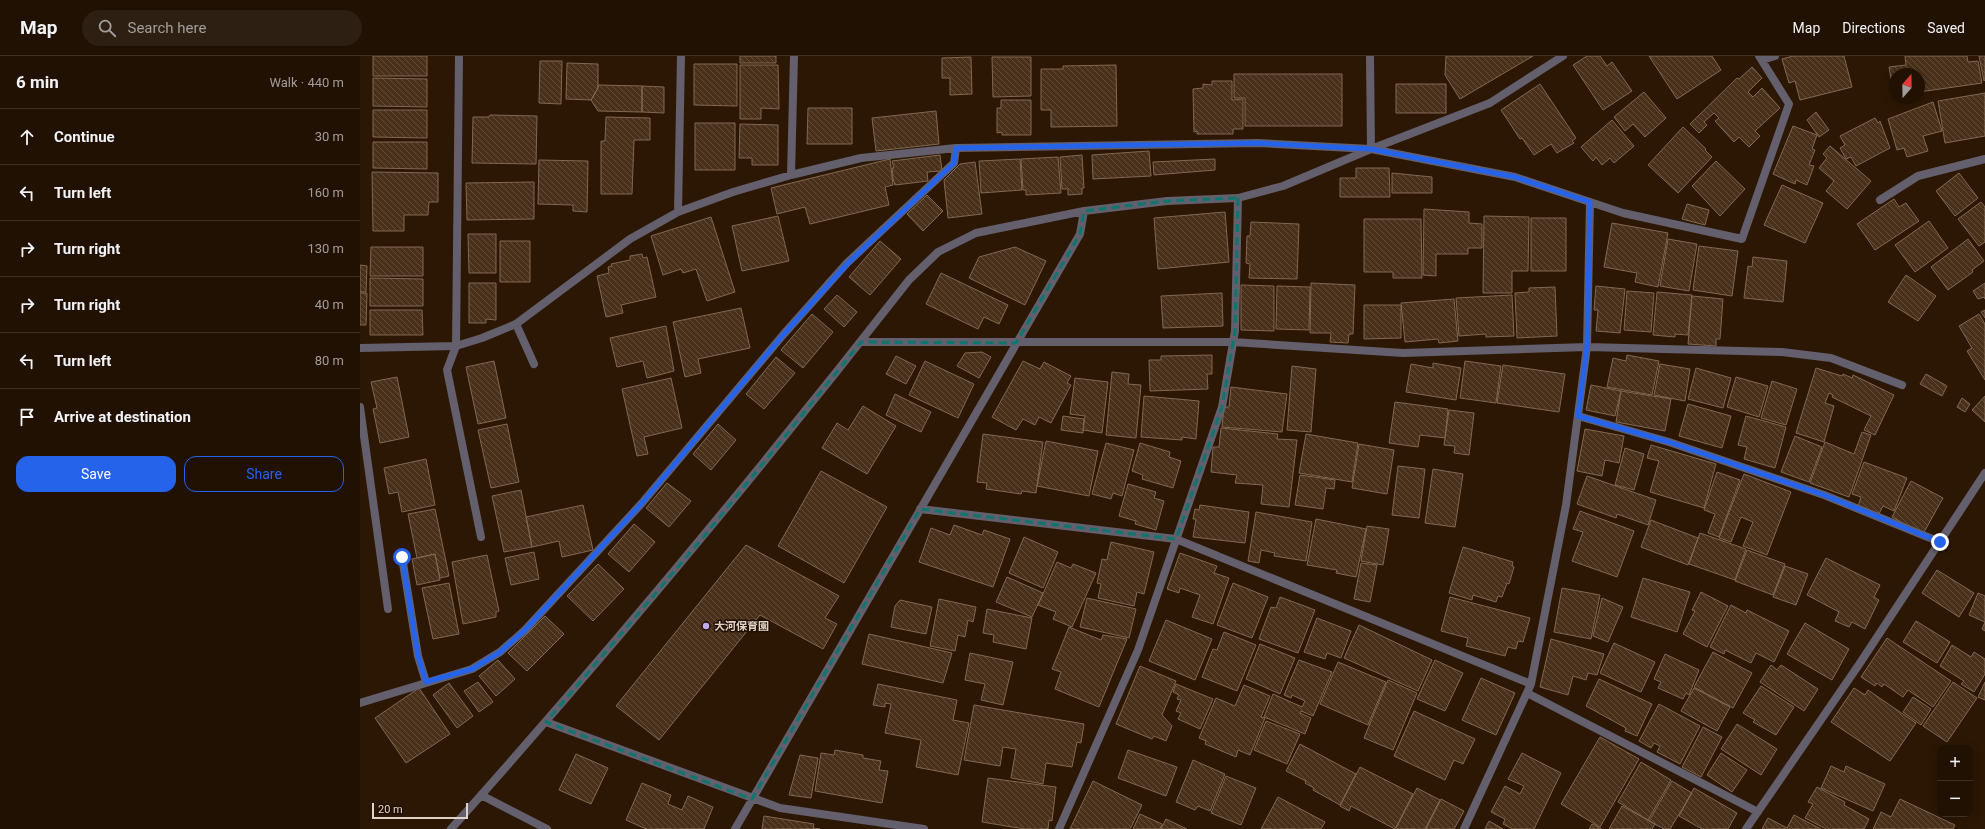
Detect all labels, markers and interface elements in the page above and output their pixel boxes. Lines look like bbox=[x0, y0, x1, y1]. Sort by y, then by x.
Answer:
search box bbox=[82, 10, 362, 46]
text: Map bbox=[20, 16, 58, 39]
icon: search bbox=[96, 17, 118, 39]
text: Search here bbox=[128, 19, 206, 37]
text: Map bbox=[1793, 20, 1820, 36]
text: Directions bbox=[1842, 20, 1905, 36]
text: Saved bbox=[1927, 20, 1965, 36]
north arrow bbox=[1889, 68, 1925, 104]
text: 6 min bbox=[16, 72, 59, 92]
text: Walk · 440 m bbox=[269, 75, 344, 90]
icon: ahead bbox=[16, 126, 38, 148]
text: Continue bbox=[54, 128, 115, 146]
text: 30 m bbox=[315, 129, 344, 144]
icon: left bbox=[16, 182, 38, 204]
text: Turn left bbox=[54, 184, 111, 202]
text: 160 m bbox=[307, 185, 344, 200]
icon: right bbox=[16, 238, 38, 260]
text: Turn right bbox=[54, 240, 120, 258]
text: 130 m bbox=[307, 241, 344, 256]
icon: right bbox=[16, 294, 38, 316]
text: Turn right bbox=[54, 296, 120, 314]
text: 40 m bbox=[315, 297, 344, 312]
icon: left bbox=[16, 350, 38, 372]
text: Turn left bbox=[54, 352, 111, 370]
text: 80 m bbox=[315, 353, 344, 368]
icon: arrive bbox=[16, 406, 38, 428]
text: Arrive at destination bbox=[54, 408, 191, 426]
button: Save bbox=[16, 456, 176, 492]
button: Share bbox=[184, 456, 344, 492]
route end bbox=[1931, 533, 1949, 551]
route start bbox=[393, 548, 411, 566]
place label: 大河保育園 bbox=[714, 620, 769, 633]
marker: 大河保育園 bbox=[701, 621, 711, 631]
map controls bbox=[1937, 745, 1973, 817]
button: + bbox=[1937, 745, 1973, 781]
button: − bbox=[1937, 781, 1973, 817]
scale bar bbox=[372, 801, 468, 820]
text: 20 m bbox=[378, 803, 403, 816]

